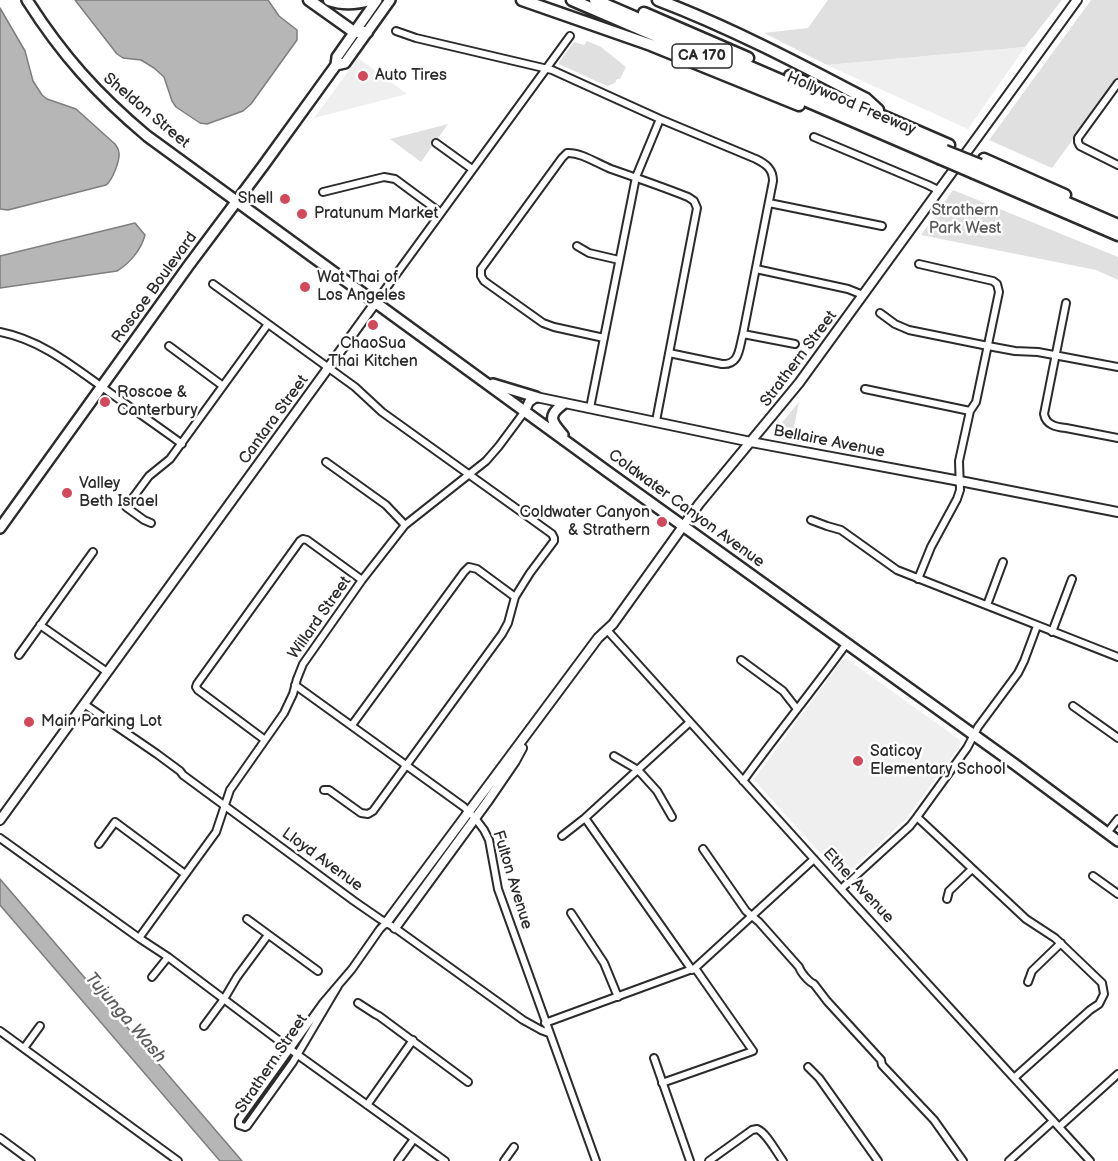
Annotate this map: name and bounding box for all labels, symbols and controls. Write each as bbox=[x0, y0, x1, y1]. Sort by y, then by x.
road number: CA 170 bbox=[672, 44, 732, 68]
place label: Auto Tires bbox=[375, 66, 447, 86]
street label: Hollywood Freeway bbox=[784, 68, 918, 140]
street label: Sheldon Street bbox=[99, 69, 193, 153]
marker: Auto Tires bbox=[356, 69, 370, 83]
place label: Shell bbox=[238, 189, 273, 209]
marker: Shell bbox=[278, 192, 292, 206]
park label: Strathern Park West bbox=[929, 201, 1001, 239]
place label: Pratunum Market bbox=[314, 204, 438, 224]
marker: Pratunum Market bbox=[295, 207, 309, 221]
street label: Roscoe Boulevard bbox=[108, 229, 202, 347]
place label: Wat Thai of Los Angeles bbox=[317, 268, 405, 306]
marker: Wat Thai of Los Angeles bbox=[298, 280, 312, 294]
street label: Strathern Street bbox=[757, 307, 841, 411]
marker: ChaoSua Thai Kitchen bbox=[366, 318, 380, 332]
place label: ChaoSua Thai Kitchen bbox=[328, 334, 418, 372]
street label: Cantara Street bbox=[235, 372, 313, 468]
place label: Roscoe & Canterbury bbox=[117, 383, 198, 421]
marker: Roscoe & Canterbury bbox=[98, 395, 112, 409]
street label: Bellaire Avenue bbox=[772, 422, 886, 462]
street label: Coldwater Canyon Avenue bbox=[604, 446, 768, 572]
place label: Valley Beth Israel bbox=[79, 474, 158, 512]
marker: Valley Beth Israel bbox=[60, 486, 74, 500]
place label: Coldwater Canyon & Strathern bbox=[519, 503, 650, 541]
marker: Coldwater Canyon & Strathern bbox=[655, 515, 669, 529]
street label: Willard Street bbox=[284, 573, 356, 663]
place label: Main Parking Lot bbox=[41, 712, 162, 732]
marker: Main Parking Lot bbox=[22, 715, 36, 729]
place label: Saticoy Elementary School bbox=[870, 742, 1006, 780]
marker: Saticoy Elementary School bbox=[851, 754, 865, 768]
street label: Lloyd Avenue bbox=[278, 824, 366, 896]
street label: Fulton Avenue bbox=[488, 828, 536, 932]
street label: Ethel Avenue bbox=[818, 845, 898, 927]
water label: Tujunga Wash bbox=[80, 968, 170, 1068]
street label: Strathern Street bbox=[232, 1011, 312, 1117]

